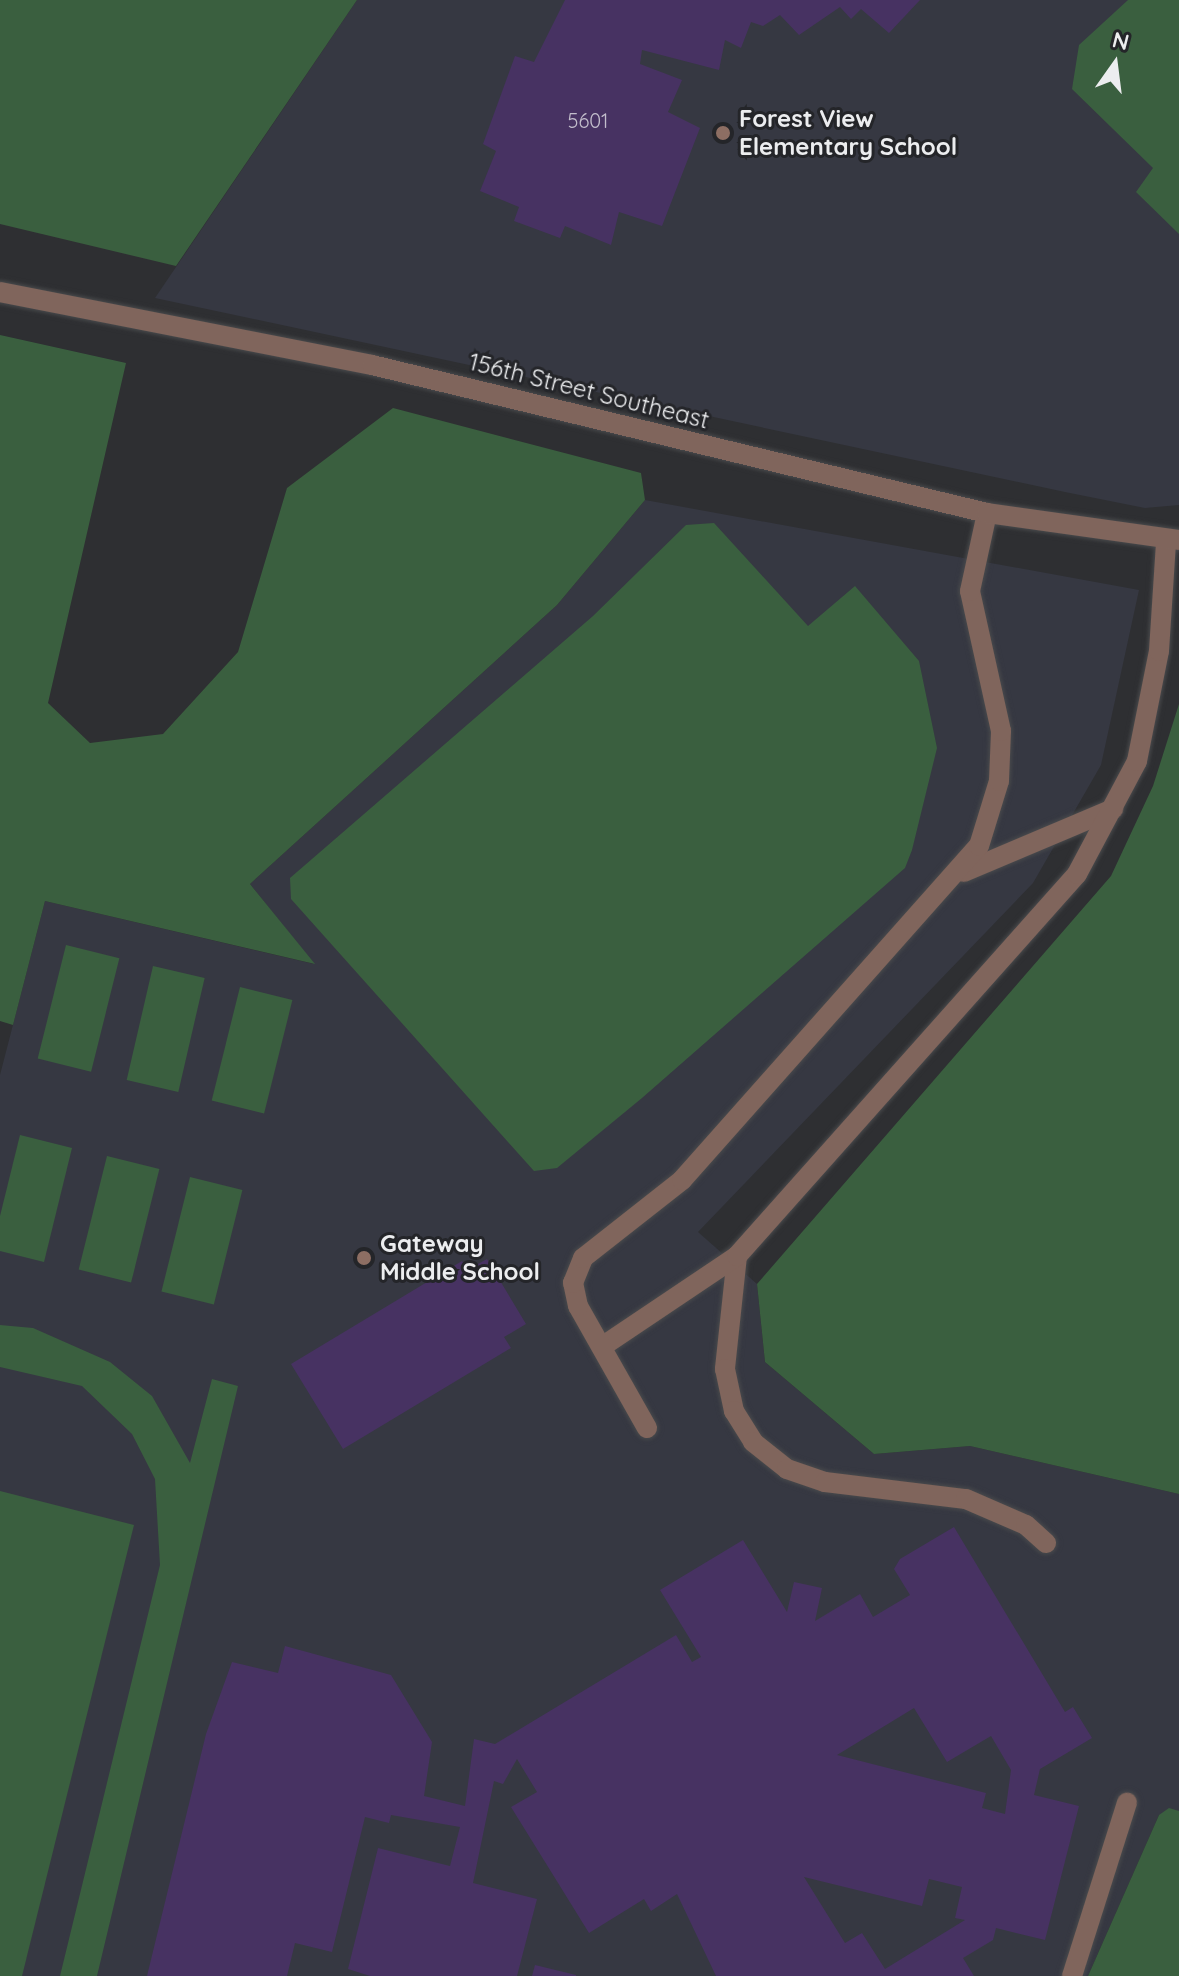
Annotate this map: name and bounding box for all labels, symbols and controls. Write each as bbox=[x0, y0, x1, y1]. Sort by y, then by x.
north arrow bbox=[1075, 24, 1155, 104]
text: N bbox=[1110, 25, 1132, 56]
place label: Forest View Elementary School bbox=[739, 105, 957, 161]
house number: 5601 bbox=[568, 108, 608, 132]
marker: Forest View Elementary School bbox=[714, 124, 732, 142]
street label: 156th Street Southeast bbox=[466, 347, 712, 435]
place label: Gateway Middle School bbox=[380, 1230, 540, 1286]
marker: Gateway Middle School bbox=[355, 1249, 373, 1267]

